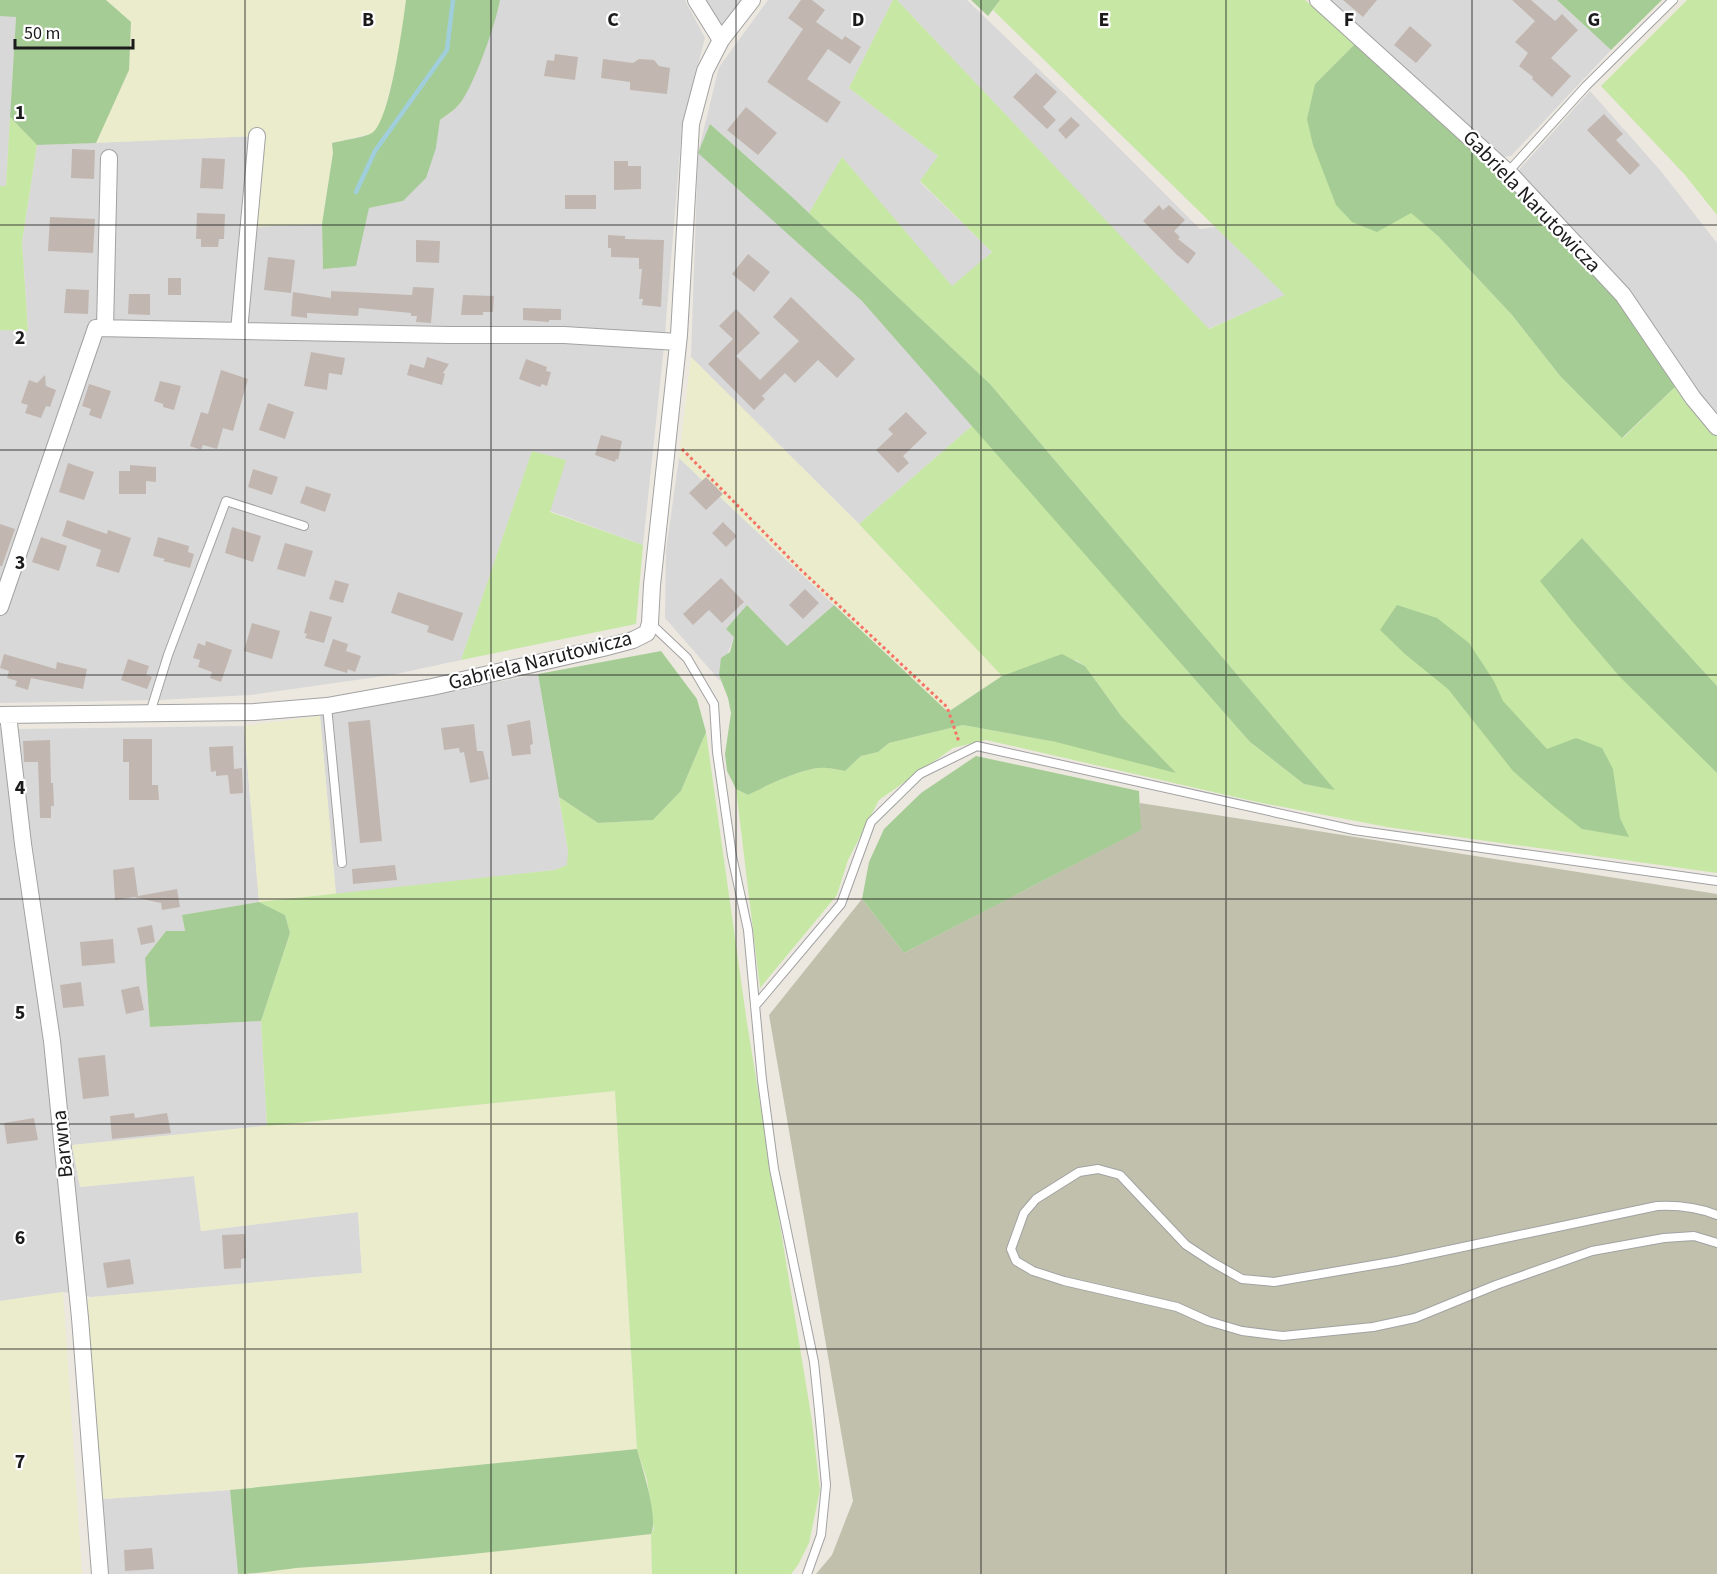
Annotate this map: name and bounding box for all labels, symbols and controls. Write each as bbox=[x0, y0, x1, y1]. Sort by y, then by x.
text: B bbox=[362, 6, 374, 34]
text: C bbox=[607, 6, 619, 34]
text: D bbox=[852, 6, 864, 34]
text: E bbox=[1099, 6, 1109, 34]
text: F bbox=[1344, 6, 1354, 34]
text: G bbox=[1588, 6, 1600, 34]
scale bar bbox=[15, 12, 134, 50]
text: 50 m bbox=[24, 21, 60, 46]
text: 1 bbox=[15, 99, 25, 127]
street label: Gabriela Narutowicza bbox=[1456, 123, 1608, 279]
text: 2 bbox=[15, 324, 25, 352]
text: 3 bbox=[15, 549, 25, 577]
street label: Gabriela Narutowicza bbox=[445, 623, 635, 697]
text: 4 bbox=[15, 774, 26, 802]
text: 5 bbox=[15, 999, 25, 1027]
street label: Barwna bbox=[44, 1109, 80, 1179]
text: 6 bbox=[15, 1224, 25, 1252]
text: 7 bbox=[15, 1448, 25, 1476]

